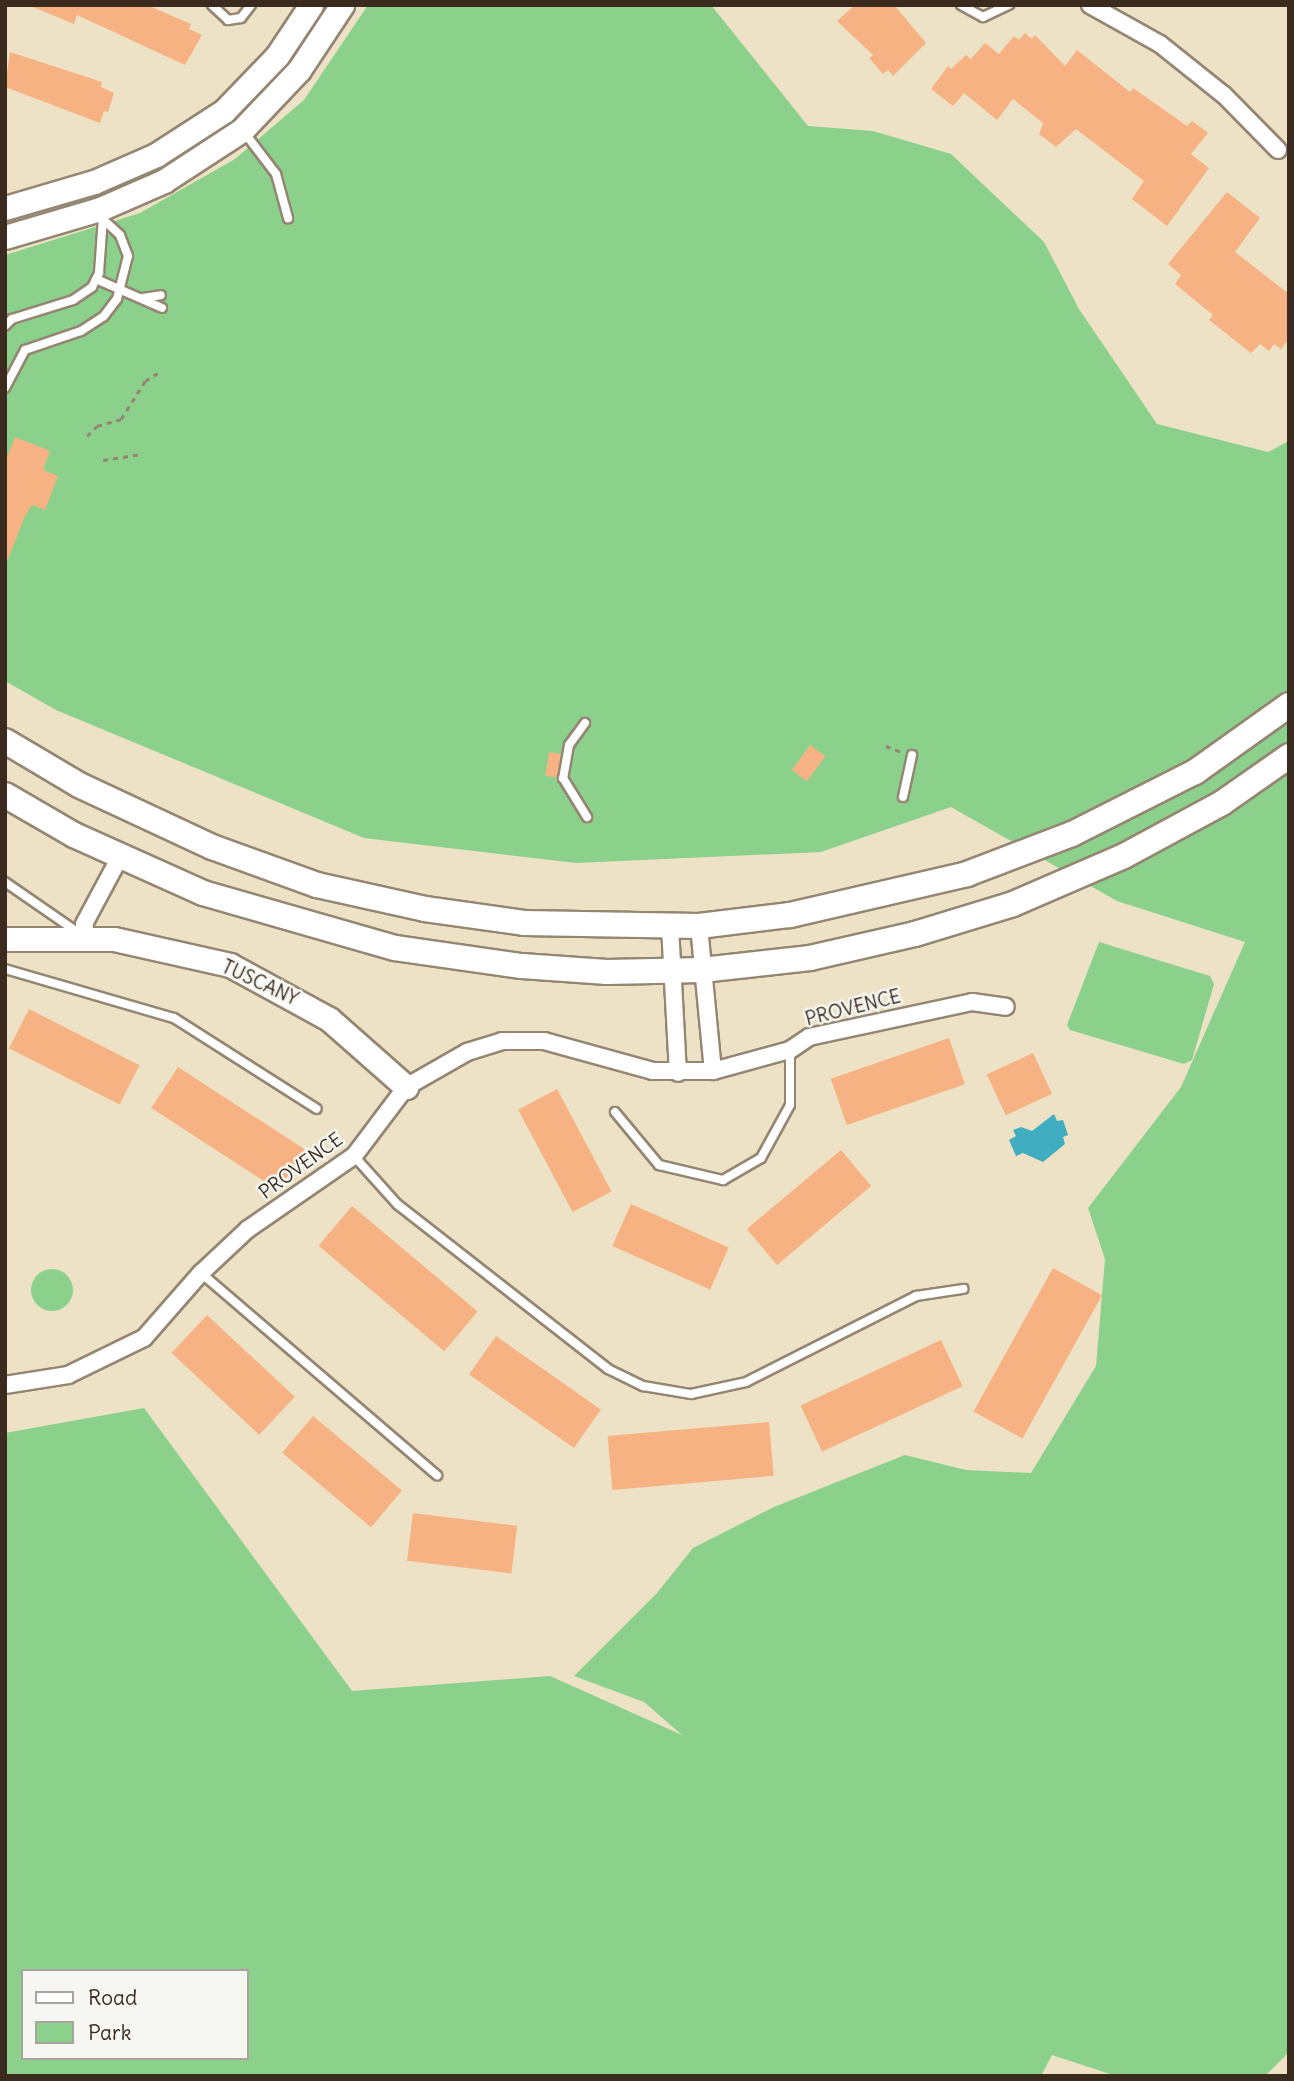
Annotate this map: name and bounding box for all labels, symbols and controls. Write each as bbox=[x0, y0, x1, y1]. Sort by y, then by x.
street label: TUSCANY bbox=[218, 955, 302, 1011]
street label: PROVENCE bbox=[803, 985, 903, 1031]
street label: PROVENCE bbox=[255, 1128, 347, 1204]
legend bbox=[21, 1969, 248, 2060]
text: Road bbox=[88, 1984, 137, 2011]
text: Park bbox=[88, 2019, 131, 2046]

